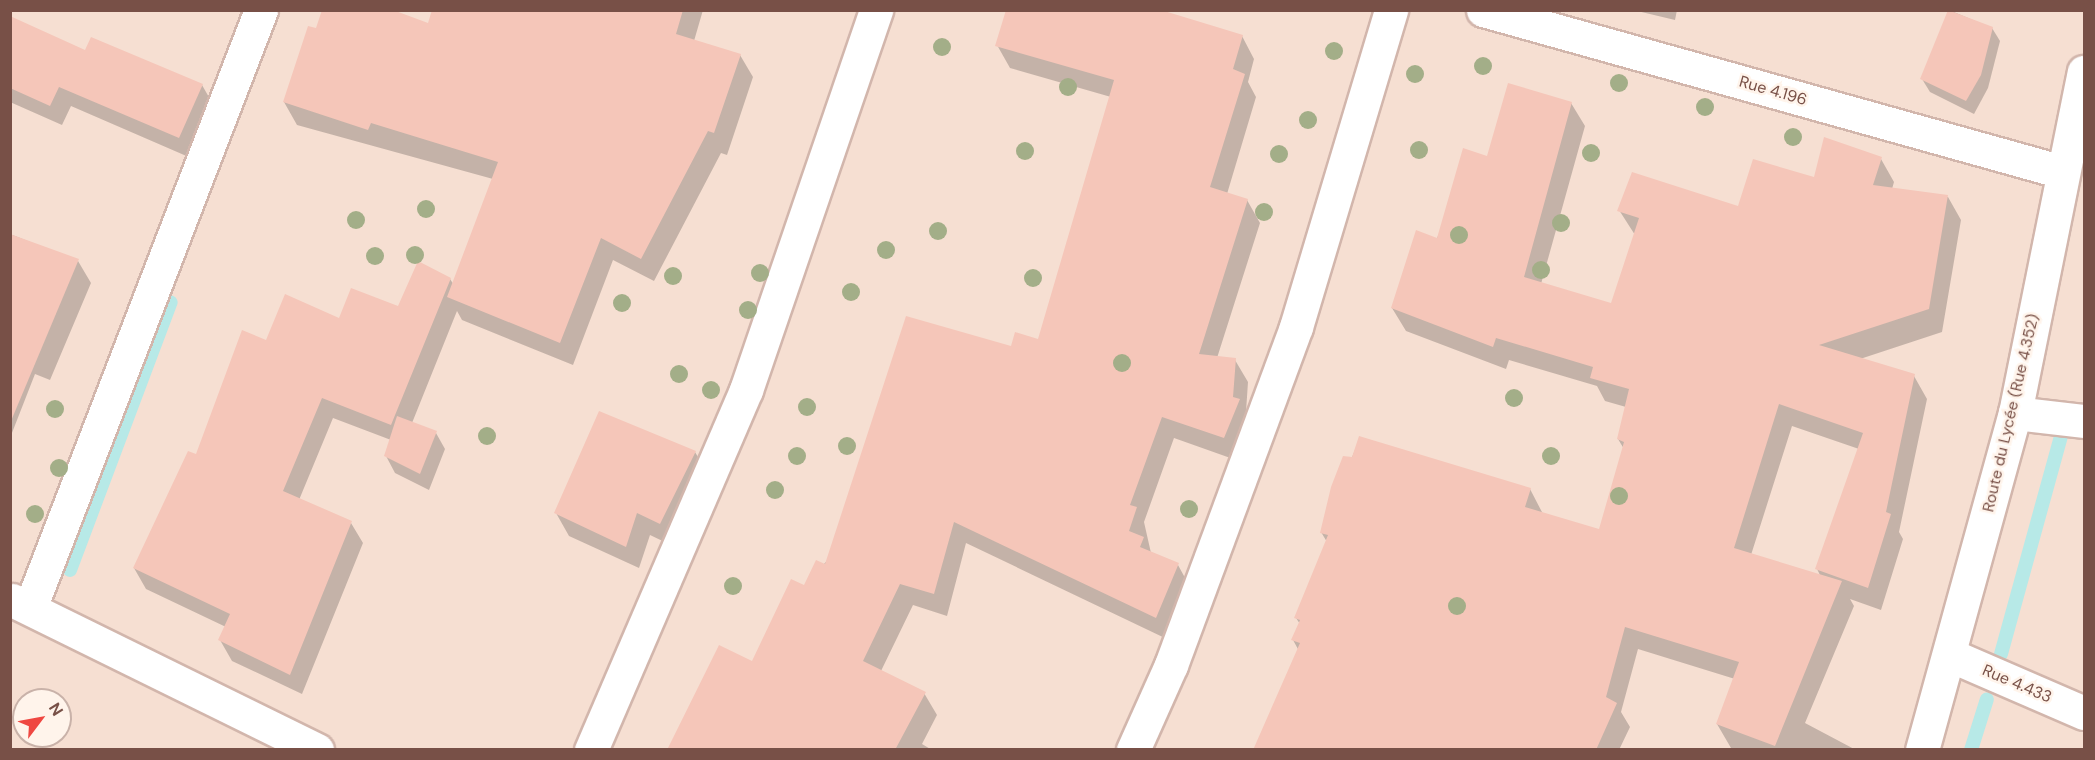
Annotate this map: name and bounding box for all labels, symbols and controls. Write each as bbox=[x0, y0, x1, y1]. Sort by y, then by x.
street label: Rue 4.196 bbox=[1737, 72, 1809, 110]
street label: Route du Lycée (Rue 4.352) bbox=[1979, 312, 2043, 514]
street label: Rue 4.433 bbox=[1979, 661, 2055, 707]
north arrow bbox=[12, 688, 72, 748]
text: N bbox=[44, 699, 68, 720]

